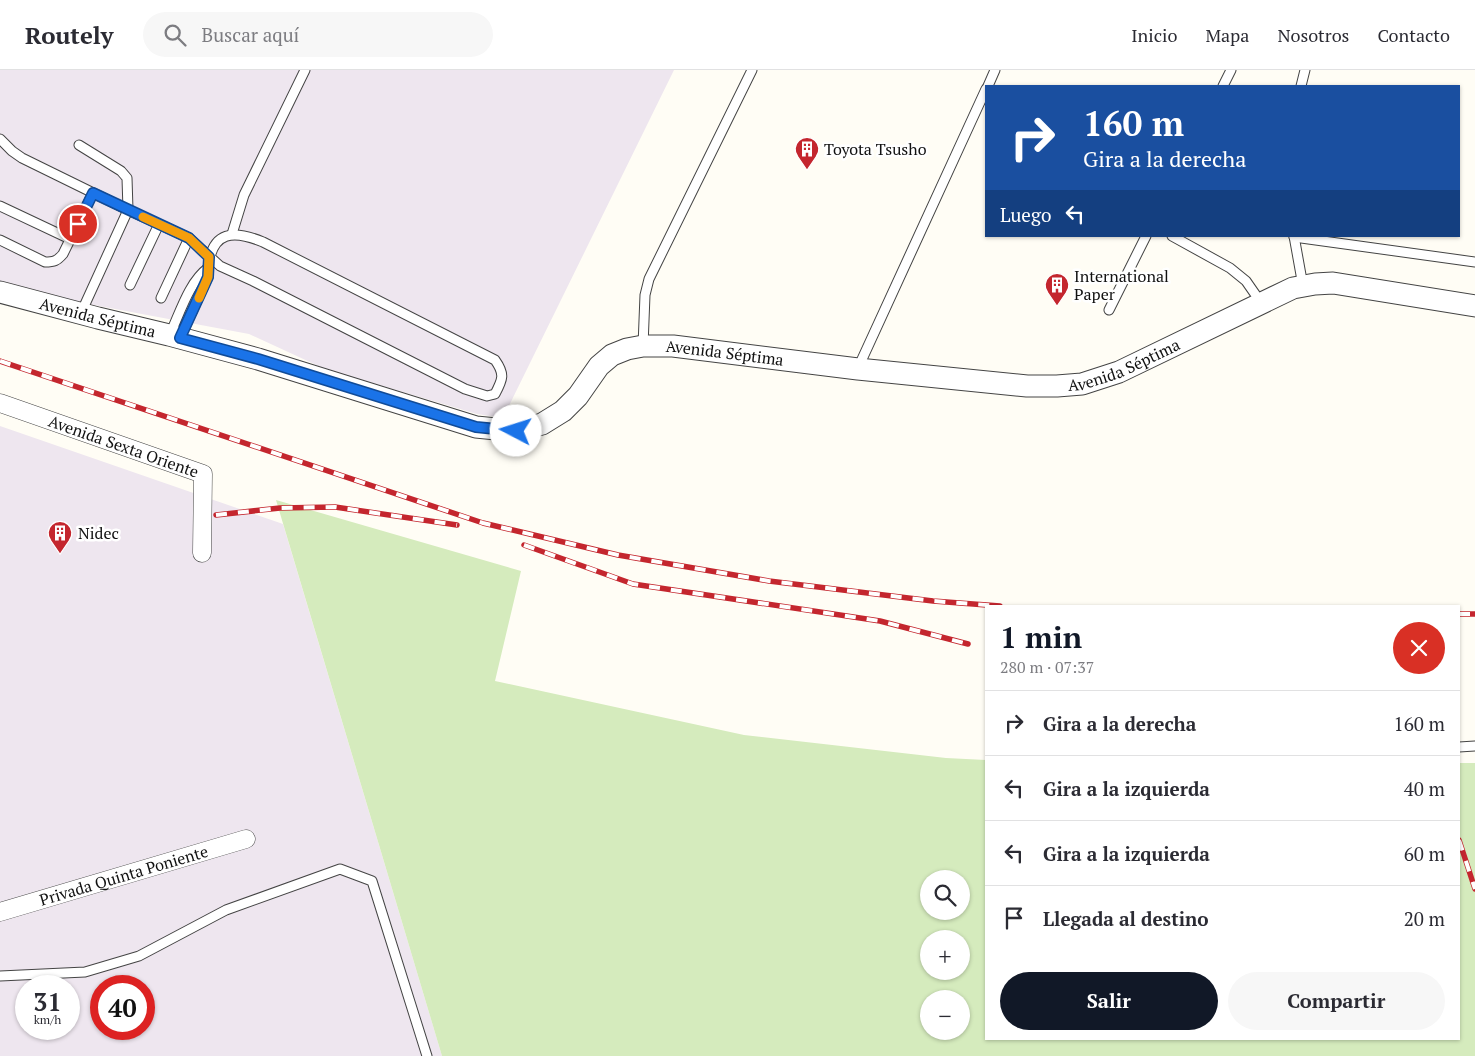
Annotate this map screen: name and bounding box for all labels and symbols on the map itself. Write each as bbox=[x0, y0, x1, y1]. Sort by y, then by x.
building icon: Toyota Tsusho bbox=[794, 136, 820, 170]
place label: Toyota Tsusho bbox=[824, 138, 927, 160]
pin bbox=[57, 203, 99, 245]
place label: International Paper bbox=[1074, 265, 1169, 305]
building icon: International Paper bbox=[1044, 272, 1070, 306]
street label: Avenida Séptima bbox=[37, 292, 158, 342]
street label: Avenida Séptima bbox=[1067, 333, 1183, 396]
street label: Avenida Séptima bbox=[665, 335, 785, 371]
position arrow bbox=[489, 404, 541, 456]
street label: Avenida Sexta Oriente bbox=[46, 410, 202, 483]
building icon: Nidec bbox=[47, 520, 73, 554]
place label: Nidec bbox=[78, 522, 119, 544]
street label: Privada Quinta Poniente bbox=[37, 840, 211, 911]
speed limit sign: 40 bbox=[90, 975, 155, 1040]

